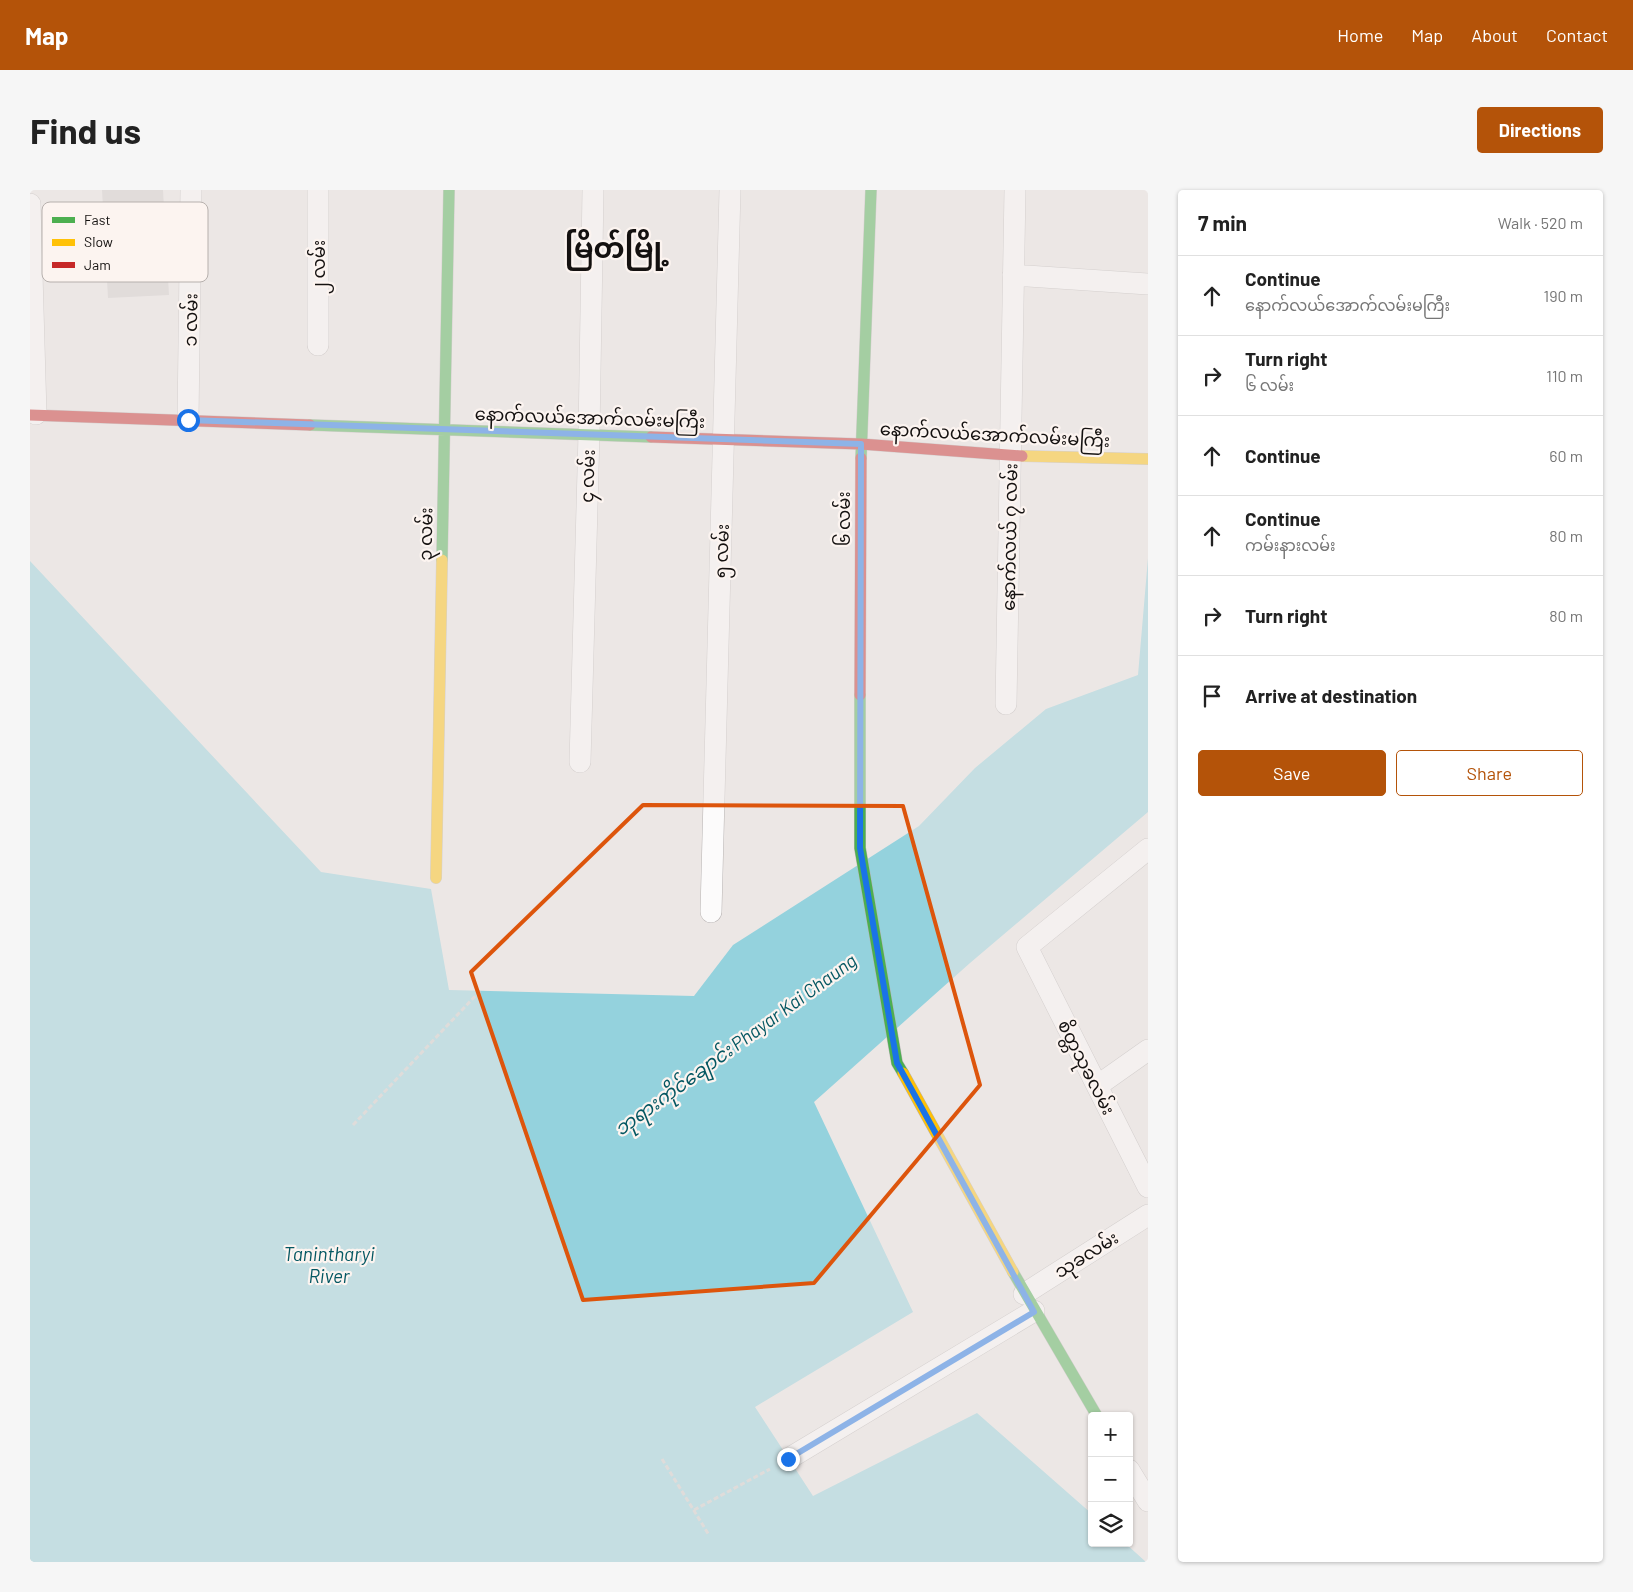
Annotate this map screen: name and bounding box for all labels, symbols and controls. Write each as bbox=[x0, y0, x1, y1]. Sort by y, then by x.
text: Map bbox=[25, 21, 68, 50]
text: Home bbox=[1337, 24, 1383, 46]
text: Map bbox=[1411, 24, 1443, 46]
text: About bbox=[1471, 24, 1518, 46]
text: Contact bbox=[1546, 24, 1608, 46]
button: Directions bbox=[1477, 107, 1603, 153]
text: Find us bbox=[30, 109, 141, 151]
legend bbox=[42, 202, 208, 282]
text: 7 min bbox=[1198, 210, 1247, 235]
text: Fast bbox=[84, 211, 110, 228]
text: Walk · 520 m bbox=[1498, 213, 1583, 232]
district label: မြိတ်မြို့ bbox=[565, 229, 669, 271]
text: Slow bbox=[84, 233, 113, 250]
street label: ၂ လမ်း bbox=[306, 240, 334, 294]
text: Jam bbox=[84, 256, 111, 273]
text: Continue bbox=[1245, 267, 1321, 290]
icon: ahead bbox=[1198, 282, 1226, 310]
text: 190 m bbox=[1544, 286, 1583, 305]
street label: ၁ လမ်း bbox=[178, 293, 201, 347]
text: နောက်လယ်အောက်လမ်းမကြီး bbox=[1245, 295, 1450, 314]
text: Turn right bbox=[1245, 347, 1327, 370]
icon: right bbox=[1198, 362, 1226, 390]
text: 110 m bbox=[1546, 366, 1583, 385]
text: ၆ လမ်း bbox=[1245, 375, 1294, 394]
street label: နောက်လယ်အောက်လမ်းမကြီး bbox=[474, 400, 706, 437]
route start bbox=[177, 409, 200, 432]
street label: နောက်လယ်အောက်လမ်းမကြီး bbox=[879, 415, 1111, 456]
icon: ahead bbox=[1198, 442, 1226, 470]
text: Continue bbox=[1245, 444, 1321, 467]
text: 60 m bbox=[1549, 446, 1583, 465]
street label: ၄ လမ်း bbox=[574, 449, 604, 503]
street label: နောက်လယ် ၇ လမ်း bbox=[996, 463, 1026, 611]
street label: ၆ လမ်း bbox=[831, 491, 854, 547]
street label: ၃ လမ်း bbox=[413, 507, 441, 561]
text: Continue bbox=[1245, 507, 1321, 530]
icon: ahead bbox=[1198, 522, 1226, 550]
street label: ၅ လမ်း bbox=[708, 523, 738, 579]
text: 80 m bbox=[1549, 526, 1583, 545]
text: ကမ်းနားလမ်း bbox=[1245, 535, 1336, 554]
icon: right bbox=[1198, 602, 1226, 630]
text: Turn right bbox=[1245, 604, 1327, 627]
text: 80 m bbox=[1549, 606, 1583, 625]
icon: arrive bbox=[1198, 682, 1226, 710]
text: Arrive at destination bbox=[1245, 684, 1417, 707]
button: Save bbox=[1198, 750, 1386, 796]
button: Share bbox=[1396, 750, 1583, 796]
water label: ဘုရားကိုင်ချောင်း Phayar Kai Chaung bbox=[609, 947, 864, 1144]
street label: စိတ္တသုခလမ်း bbox=[1049, 1015, 1122, 1120]
street label: သုခလမ်း bbox=[1049, 1225, 1125, 1286]
water label: Tanintharyi River bbox=[283, 1242, 375, 1287]
map controls bbox=[1088, 1412, 1133, 1547]
button: + bbox=[1088, 1412, 1133, 1457]
route end bbox=[777, 1448, 800, 1471]
button: − bbox=[1088, 1457, 1133, 1502]
button: layers bbox=[1088, 1502, 1133, 1547]

